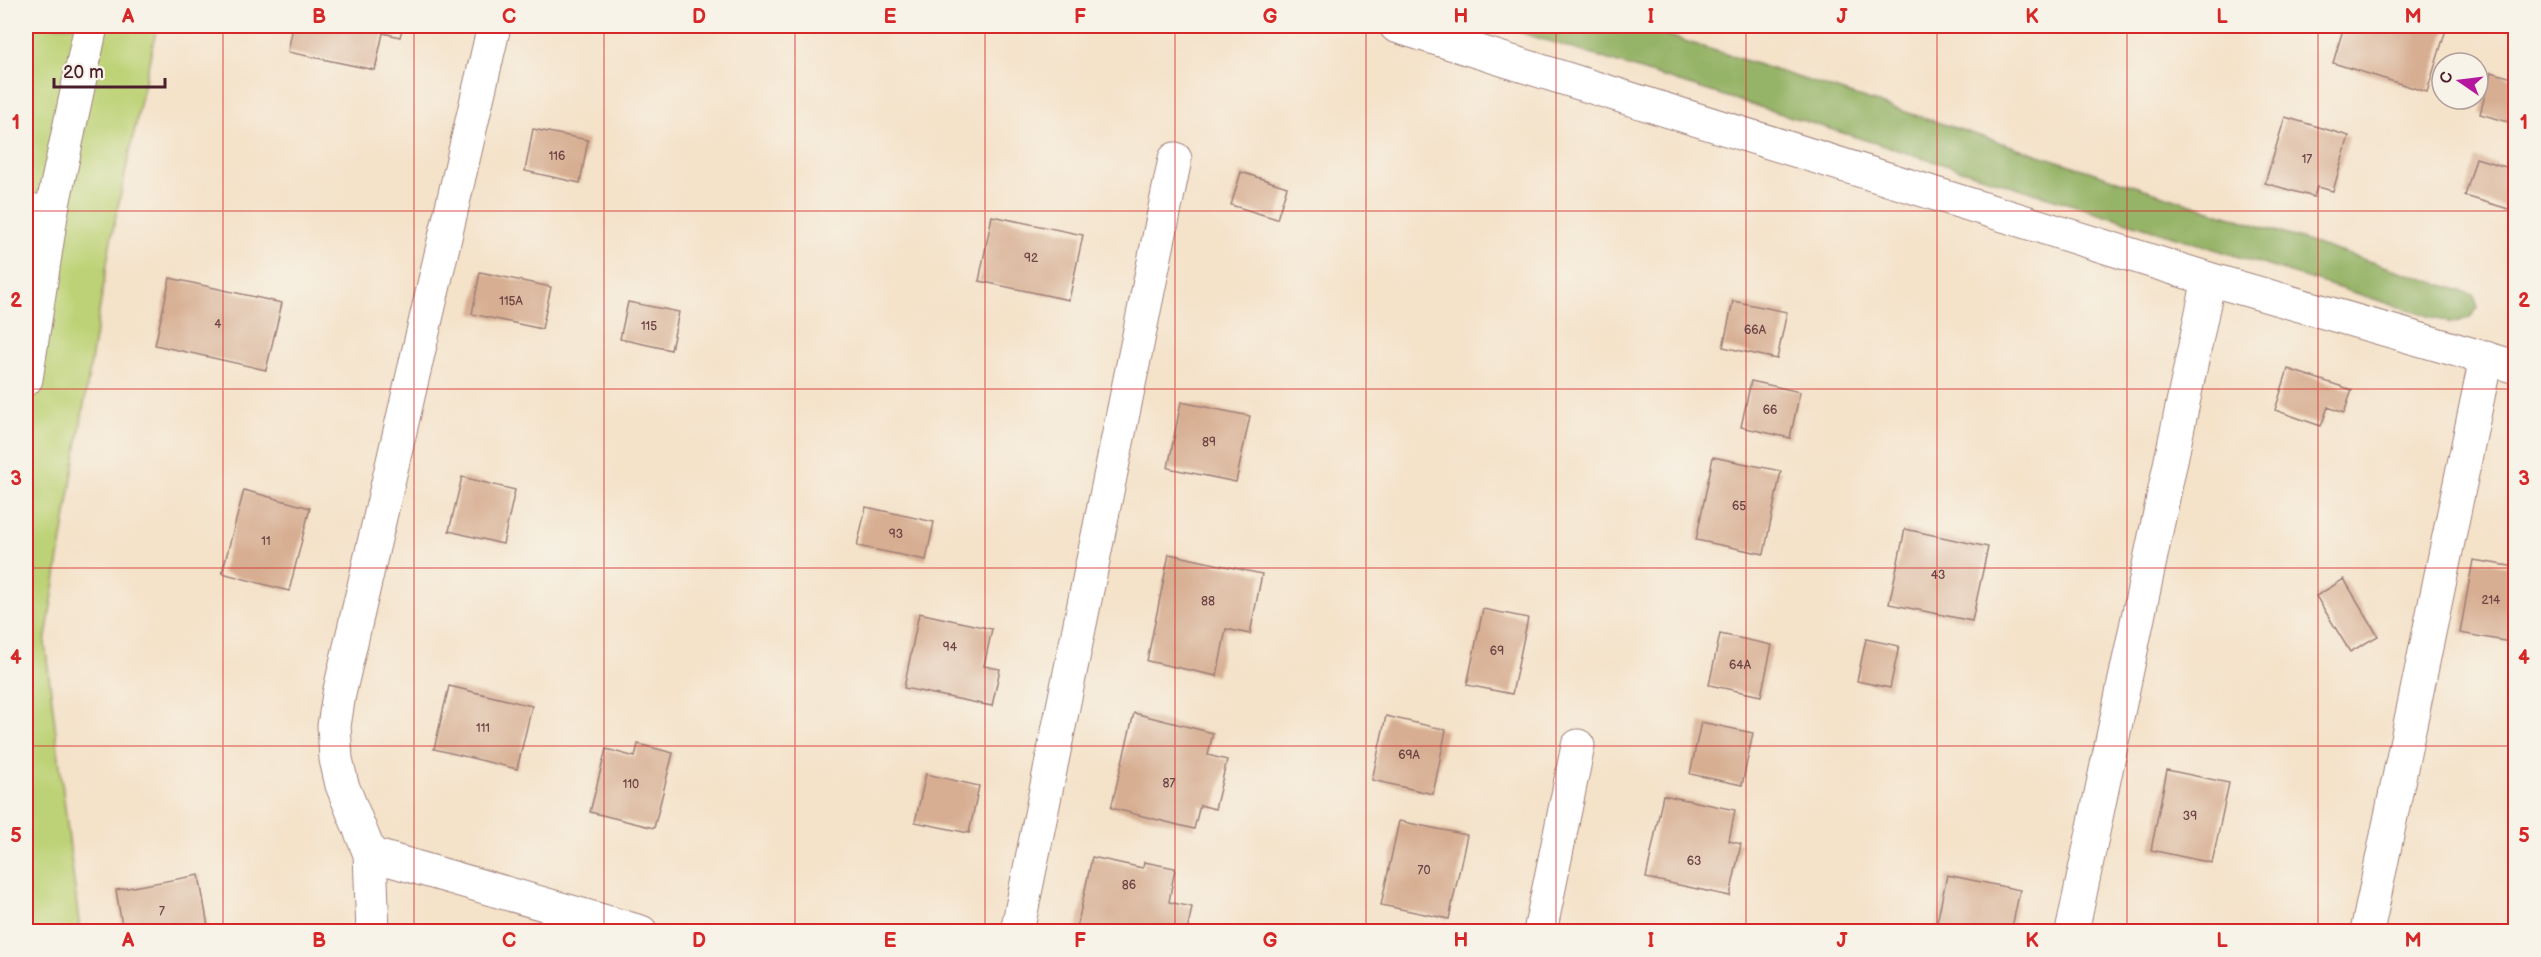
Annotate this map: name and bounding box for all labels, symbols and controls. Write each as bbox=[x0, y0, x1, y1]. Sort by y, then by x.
text: A bbox=[121, 5, 135, 29]
text: B bbox=[312, 5, 326, 29]
text: C bbox=[502, 5, 516, 29]
text: D bbox=[692, 5, 706, 29]
text: E bbox=[884, 5, 897, 29]
text: F bbox=[1074, 5, 1086, 29]
text: G bbox=[1263, 5, 1278, 29]
text: H bbox=[1454, 5, 1468, 29]
text: I bbox=[1648, 5, 1654, 29]
text: J bbox=[1837, 5, 1849, 29]
text: K bbox=[2025, 5, 2039, 29]
text: L bbox=[2216, 5, 2228, 29]
text: M bbox=[2404, 5, 2422, 29]
scale bar bbox=[54, 51, 165, 89]
north arrow bbox=[2430, 51, 2490, 111]
text: 20 m bbox=[63, 62, 104, 83]
text: С bbox=[2436, 70, 2457, 85]
text: 1 bbox=[12, 111, 20, 135]
text: 1 bbox=[2520, 111, 2528, 135]
house number: 116 bbox=[549, 149, 565, 164]
house number: 17 bbox=[2302, 152, 2312, 167]
house number: 92 bbox=[1024, 251, 1038, 266]
text: 2 bbox=[10, 289, 22, 313]
text: 2 bbox=[2518, 289, 2530, 313]
house number: 115А bbox=[499, 294, 523, 309]
house number: 4 bbox=[214, 317, 222, 332]
house number: 115 bbox=[641, 319, 657, 334]
house number: 66А bbox=[1744, 323, 1767, 338]
house number: 66 bbox=[1763, 403, 1777, 418]
house number: 89 bbox=[1202, 435, 1216, 450]
text: 3 bbox=[10, 467, 22, 491]
text: 3 bbox=[2518, 467, 2530, 491]
house number: 65 bbox=[1732, 499, 1746, 514]
house number: 93 bbox=[889, 527, 903, 542]
house number: 11 bbox=[261, 534, 271, 549]
house number: 43 bbox=[1931, 568, 1945, 583]
house number: 214 bbox=[2482, 593, 2501, 608]
house number: 88 bbox=[1201, 594, 1215, 609]
house number: 94 bbox=[943, 640, 958, 655]
house number: 69 bbox=[1490, 644, 1504, 659]
text: 4 bbox=[10, 646, 22, 670]
text: 4 bbox=[2518, 646, 2530, 670]
house number: 64А bbox=[1729, 658, 1752, 673]
house number: 111 bbox=[476, 721, 490, 736]
house number: 69А bbox=[1398, 748, 1420, 763]
house number: 87 bbox=[1163, 776, 1176, 791]
house number: 110 bbox=[623, 777, 639, 792]
house number: 39 bbox=[2183, 809, 2197, 824]
text: 5 bbox=[10, 824, 22, 848]
text: 5 bbox=[2518, 824, 2530, 848]
house number: 63 bbox=[1687, 854, 1701, 869]
house number: 70 bbox=[1418, 863, 1430, 878]
house number: 86 bbox=[1122, 878, 1136, 893]
house number: 7 bbox=[159, 904, 165, 919]
text: A bbox=[121, 929, 135, 953]
text: B bbox=[312, 929, 326, 953]
text: C bbox=[502, 929, 516, 953]
text: D bbox=[692, 929, 706, 953]
text: E bbox=[884, 929, 897, 953]
text: F bbox=[1074, 929, 1086, 953]
text: G bbox=[1263, 929, 1278, 953]
text: H bbox=[1454, 929, 1468, 953]
text: I bbox=[1648, 929, 1654, 953]
text: J bbox=[1837, 929, 1849, 953]
text: K bbox=[2025, 929, 2039, 953]
text: L bbox=[2216, 929, 2228, 953]
text: M bbox=[2404, 929, 2422, 953]

